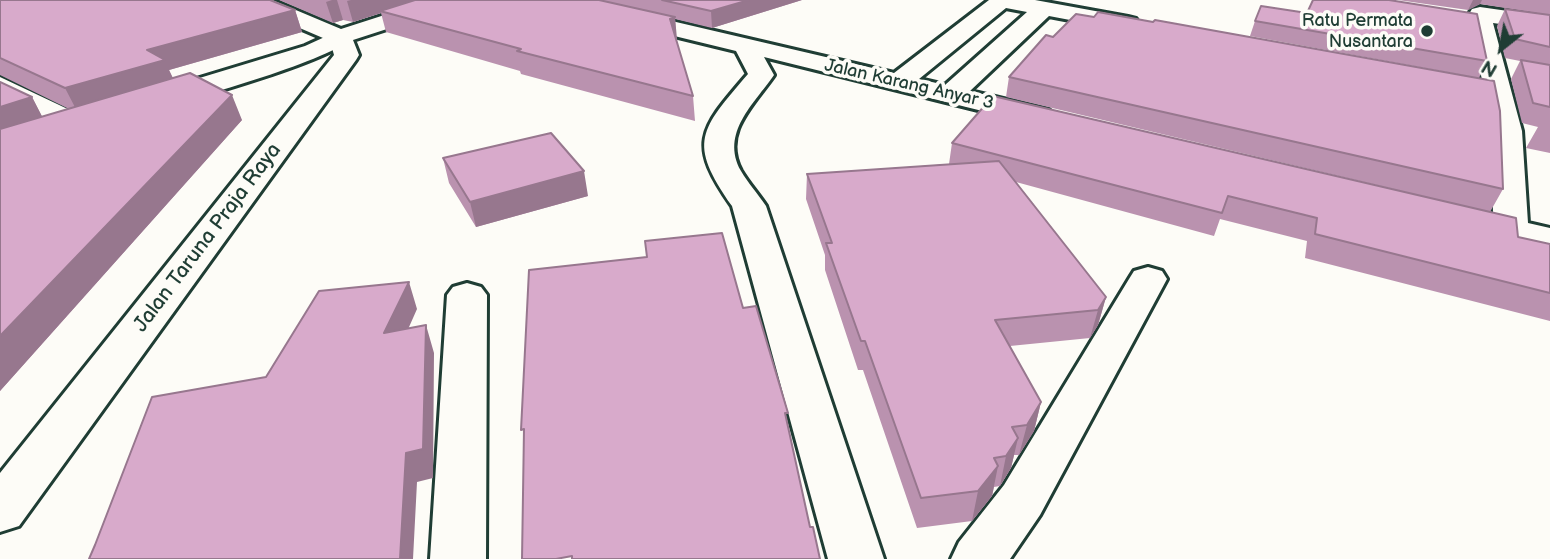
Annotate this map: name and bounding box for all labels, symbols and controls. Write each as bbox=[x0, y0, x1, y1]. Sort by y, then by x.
place label: Ratu Permata Nusantara bbox=[1302, 10, 1413, 52]
north arrow bbox=[1466, 14, 1536, 84]
marker: Ratu Permata Nusantara bbox=[1419, 23, 1435, 39]
text: N bbox=[1478, 54, 1502, 81]
street label: Jalan Karang Anyar 3 bbox=[822, 55, 996, 115]
street label: Jalan Taruna Praja Raya bbox=[129, 139, 287, 337]

